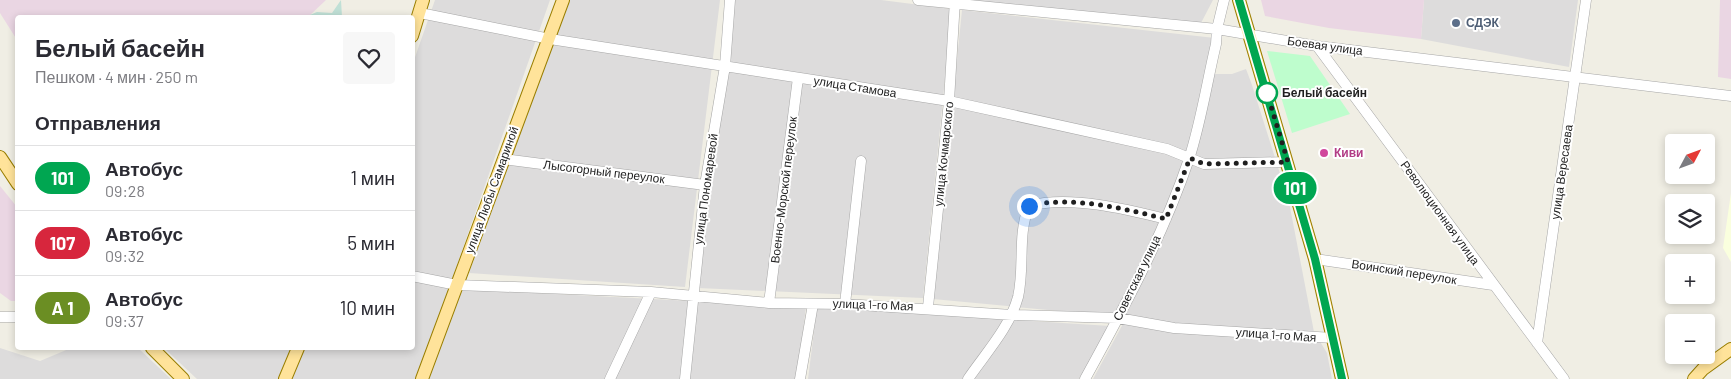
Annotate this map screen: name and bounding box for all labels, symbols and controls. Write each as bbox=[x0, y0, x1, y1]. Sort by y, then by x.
place label: СДЭК bbox=[1466, 15, 1500, 30]
marker: СДЭК bbox=[1450, 17, 1462, 29]
button: heart bbox=[343, 32, 395, 84]
text: Белый басейн bbox=[35, 33, 205, 62]
street label: Боевая улица bbox=[1286, 33, 1364, 58]
text: Пешком · 4 мин · 250 m bbox=[35, 67, 198, 86]
street label: улица Стамова bbox=[812, 73, 898, 101]
marker: Белый басейн bbox=[1256, 82, 1278, 104]
place label: Белый басейн bbox=[1282, 85, 1367, 99]
street label: улица Кочмарского bbox=[931, 100, 957, 207]
text: Отправления bbox=[35, 111, 161, 134]
street label: Военно-Морской переулок bbox=[767, 115, 800, 264]
street label: улица Вересаева bbox=[1547, 123, 1576, 220]
street label: улица Любы Самариной bbox=[462, 124, 521, 255]
street label: улица Пономаревой bbox=[690, 132, 721, 245]
north arrow bbox=[1665, 134, 1715, 184]
map controls bbox=[1665, 134, 1715, 364]
place label: Киви bbox=[1334, 145, 1363, 159]
marker: Киви bbox=[1318, 147, 1330, 159]
text: Автобус bbox=[105, 157, 183, 180]
street label: Лысогорный переулок bbox=[542, 157, 666, 186]
street label: Революционная улица bbox=[1398, 158, 1483, 268]
text: 1 мин bbox=[350, 166, 395, 189]
text: 101 bbox=[51, 167, 74, 189]
line badge: 101 bbox=[1266, 172, 1324, 204]
text: 101 bbox=[1284, 177, 1306, 199]
text: 09:28 bbox=[105, 181, 145, 200]
your location bbox=[1017, 194, 1042, 219]
button: layers bbox=[1665, 194, 1715, 244]
text: Автобус bbox=[105, 222, 183, 245]
text: 5 мин bbox=[347, 231, 395, 254]
text: 107 bbox=[50, 232, 75, 254]
street label: Советская улица bbox=[1109, 232, 1164, 323]
text: 09:32 bbox=[105, 246, 145, 265]
button: + bbox=[1665, 254, 1715, 304]
street label: Воинский переулок bbox=[1350, 256, 1458, 287]
text: Автобус bbox=[105, 287, 183, 310]
text: 10 мин bbox=[340, 296, 395, 319]
street label: улица 1-го Мая bbox=[832, 296, 914, 313]
text: A 1 bbox=[51, 297, 74, 319]
text: 09:37 bbox=[105, 311, 144, 330]
button: − bbox=[1665, 314, 1715, 364]
street label: улица 1-го Мая bbox=[1235, 324, 1317, 345]

